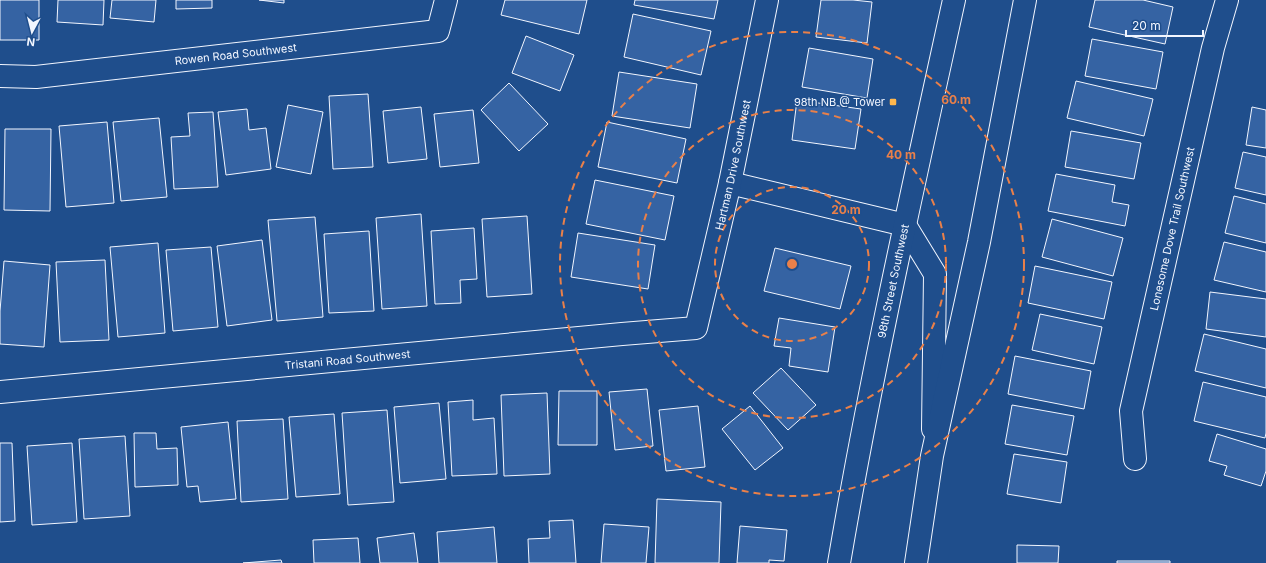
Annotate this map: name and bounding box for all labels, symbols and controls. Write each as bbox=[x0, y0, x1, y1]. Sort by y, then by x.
north arrow bbox=[12, 12, 52, 52]
scale bar bbox=[1126, 12, 1203, 38]
text: 20 m bbox=[1132, 18, 1161, 33]
text: N bbox=[26, 34, 36, 49]
street label: Rowen Road Southwest bbox=[174, 40, 298, 68]
text: 60 m bbox=[941, 92, 971, 107]
place label: 98th NB @ Tower bbox=[794, 95, 885, 109]
marker: 98th NB @ Tower bbox=[888, 97, 898, 107]
street label: Hartman Drive Southwest bbox=[712, 98, 754, 232]
street label: Lonesome Dove Trail Southwest bbox=[1147, 145, 1198, 312]
text: 40 m bbox=[886, 147, 916, 162]
text: 20 m bbox=[831, 202, 861, 217]
street label: 98th Street Southwest bbox=[874, 223, 912, 339]
centre of rings bbox=[785, 257, 799, 271]
street label: Tristani Road Southwest bbox=[284, 347, 411, 372]

